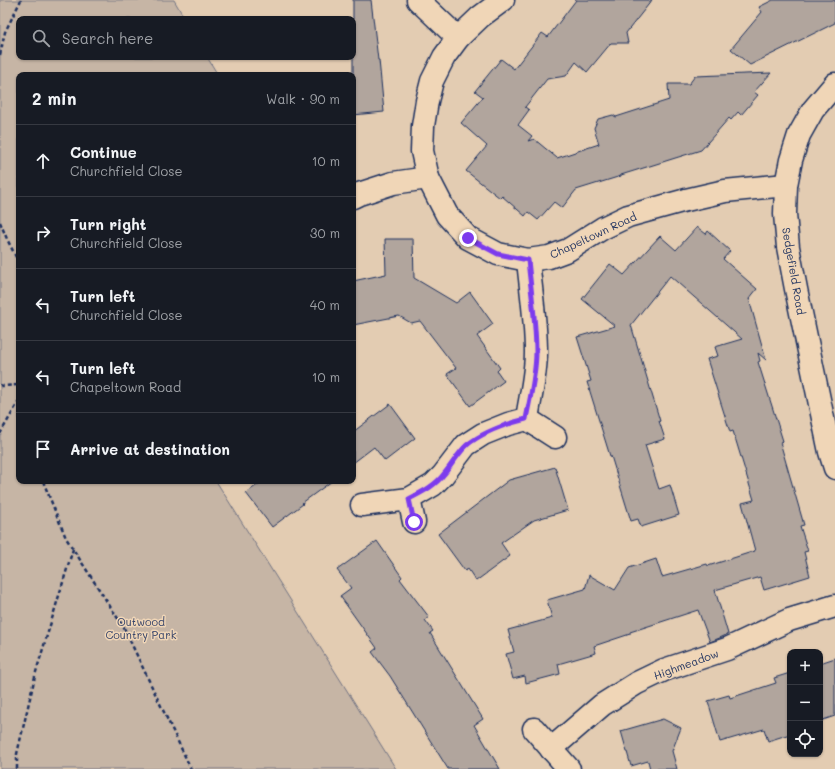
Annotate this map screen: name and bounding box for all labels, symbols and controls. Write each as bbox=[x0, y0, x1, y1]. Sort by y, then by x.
search box bbox=[16, 16, 356, 60]
icon: search bbox=[30, 27, 52, 49]
text: Search here bbox=[62, 28, 153, 48]
text: 2 min bbox=[32, 87, 77, 109]
text: Walk · 90 m bbox=[266, 90, 340, 107]
text: Continue bbox=[70, 142, 137, 162]
icon: ahead bbox=[32, 150, 54, 172]
text: 10 m bbox=[312, 152, 340, 169]
text: Churchfield Close bbox=[70, 162, 183, 179]
street label: Chapeltown Road bbox=[547, 208, 639, 262]
text: Turn right bbox=[70, 214, 147, 234]
icon: right bbox=[32, 222, 54, 244]
text: 30 m bbox=[310, 224, 340, 241]
street label: Sedgefield Road bbox=[779, 226, 809, 316]
route end bbox=[459, 229, 477, 247]
text: Churchfield Close bbox=[70, 234, 183, 251]
text: Turn left bbox=[70, 286, 135, 306]
icon: left bbox=[32, 294, 54, 316]
text: 40 m bbox=[310, 296, 340, 313]
text: Churchfield Close bbox=[70, 306, 183, 323]
text: Turn left bbox=[70, 358, 135, 378]
icon: left bbox=[32, 366, 54, 388]
text: 10 m bbox=[312, 368, 340, 385]
text: Chapeltown Road bbox=[70, 378, 181, 395]
icon: arrive bbox=[32, 438, 54, 460]
text: Arrive at destination bbox=[70, 439, 230, 459]
route start bbox=[405, 513, 423, 531]
park label: Outwood Country Park bbox=[105, 614, 177, 642]
street label: Highmeadow bbox=[651, 645, 721, 683]
map controls bbox=[787, 649, 823, 757]
button: + bbox=[787, 649, 823, 685]
button: − bbox=[787, 685, 823, 721]
button: locate bbox=[787, 721, 823, 757]

